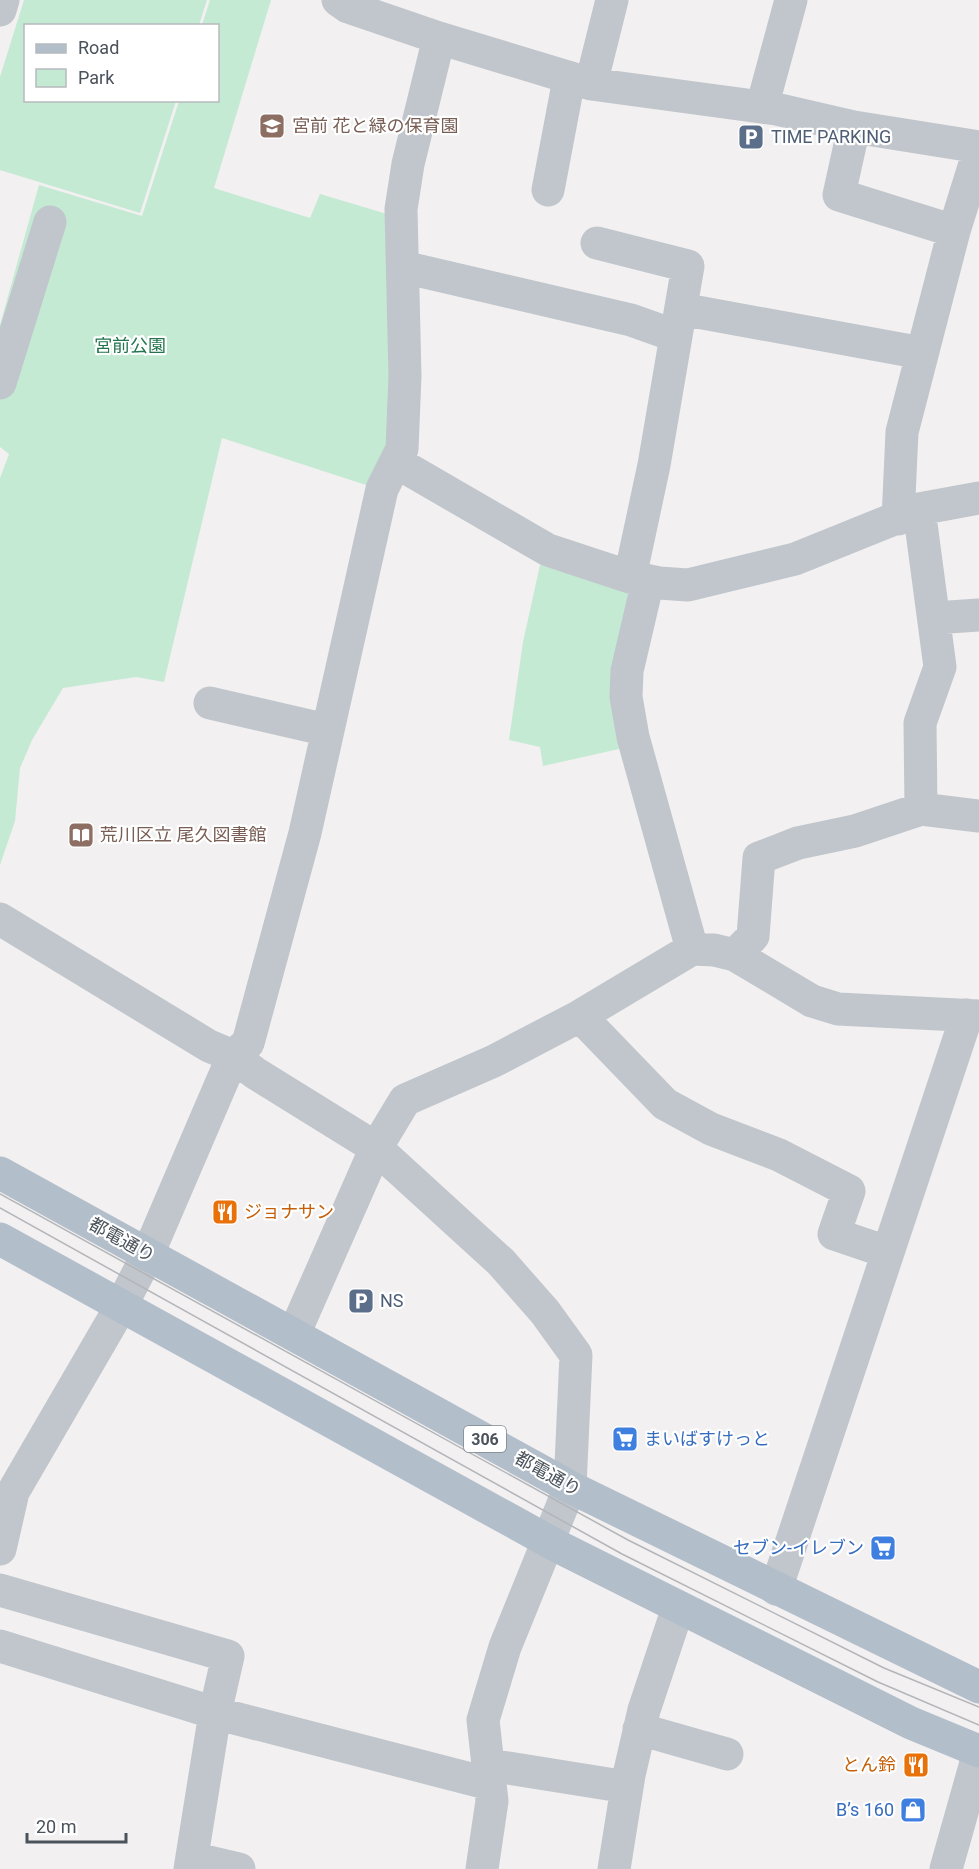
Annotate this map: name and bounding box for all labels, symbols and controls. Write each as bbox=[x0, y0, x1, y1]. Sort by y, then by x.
legend bbox=[24, 24, 219, 102]
text: Road bbox=[78, 37, 119, 58]
text: Park bbox=[78, 67, 115, 88]
school or university icon: 宮前 花と緑の保育園 bbox=[257, 111, 287, 141]
place label: 宮前 花と緑の保育園 bbox=[292, 115, 458, 136]
parking icon: TIME PARKING bbox=[736, 122, 766, 152]
place label: TIME PARKING bbox=[771, 126, 891, 147]
park label: 宮前公園 bbox=[94, 335, 166, 356]
library icon: 荒川区立 尾久図書館 bbox=[66, 820, 96, 850]
place label: 荒川区立 尾久図書館 bbox=[100, 824, 266, 845]
restaurant icon: ジョナサン bbox=[210, 1197, 240, 1227]
place label: ジョナサン bbox=[244, 1201, 334, 1222]
street label: 都電通り bbox=[86, 1213, 159, 1266]
parking icon: NS bbox=[346, 1286, 376, 1316]
place label: NS bbox=[380, 1290, 404, 1311]
supermarket icon: まいばすけっと bbox=[610, 1424, 640, 1454]
road number: 306 bbox=[464, 1426, 506, 1452]
place label: まいばすけっと bbox=[644, 1428, 770, 1449]
street label: 都電通り bbox=[512, 1447, 585, 1500]
supermarket icon: セブン-イレブン bbox=[868, 1533, 898, 1563]
place label: セブン-イレブン bbox=[733, 1537, 864, 1558]
restaurant icon: とん鈴 bbox=[901, 1750, 931, 1780]
place label: とん鈴 bbox=[842, 1754, 896, 1775]
shop icon: B’s 160 bbox=[898, 1795, 928, 1825]
place label: B’s 160 bbox=[836, 1799, 894, 1820]
scale bar bbox=[27, 1806, 126, 1844]
text: 20 m bbox=[36, 1816, 76, 1837]

